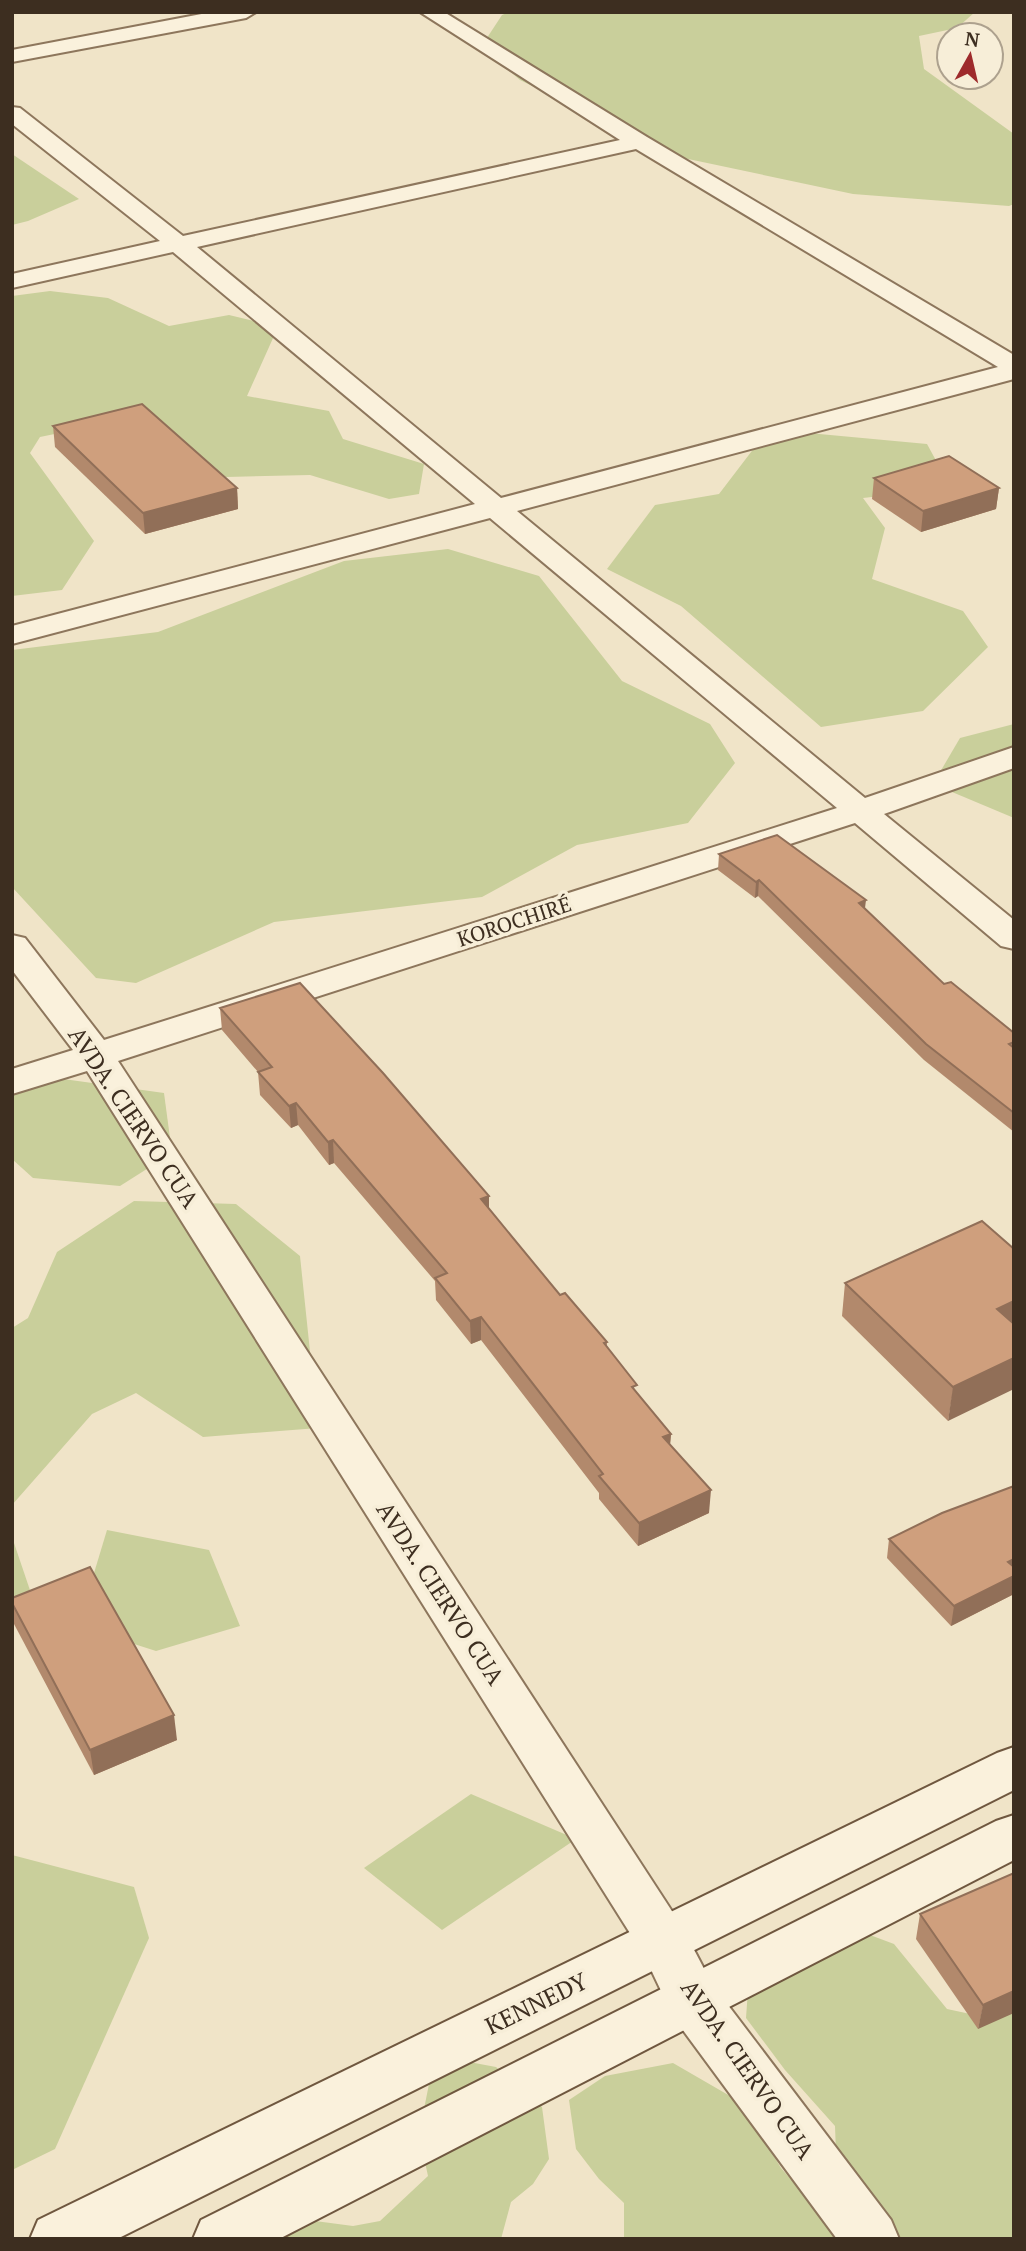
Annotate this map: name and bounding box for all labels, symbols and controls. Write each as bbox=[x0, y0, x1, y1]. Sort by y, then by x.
north arrow bbox=[935, 21, 1005, 91]
text: N bbox=[964, 25, 982, 52]
street label: KOROCHIRÉ bbox=[453, 889, 575, 953]
street label: AVDA. CIERVO CUA bbox=[61, 1020, 207, 1214]
street label: AVDA. CIERVO CUA bbox=[370, 1495, 513, 1691]
street label: KENNEDY bbox=[480, 1964, 593, 2042]
street label: AVDA. CIERVO CUA bbox=[674, 1973, 822, 2166]

